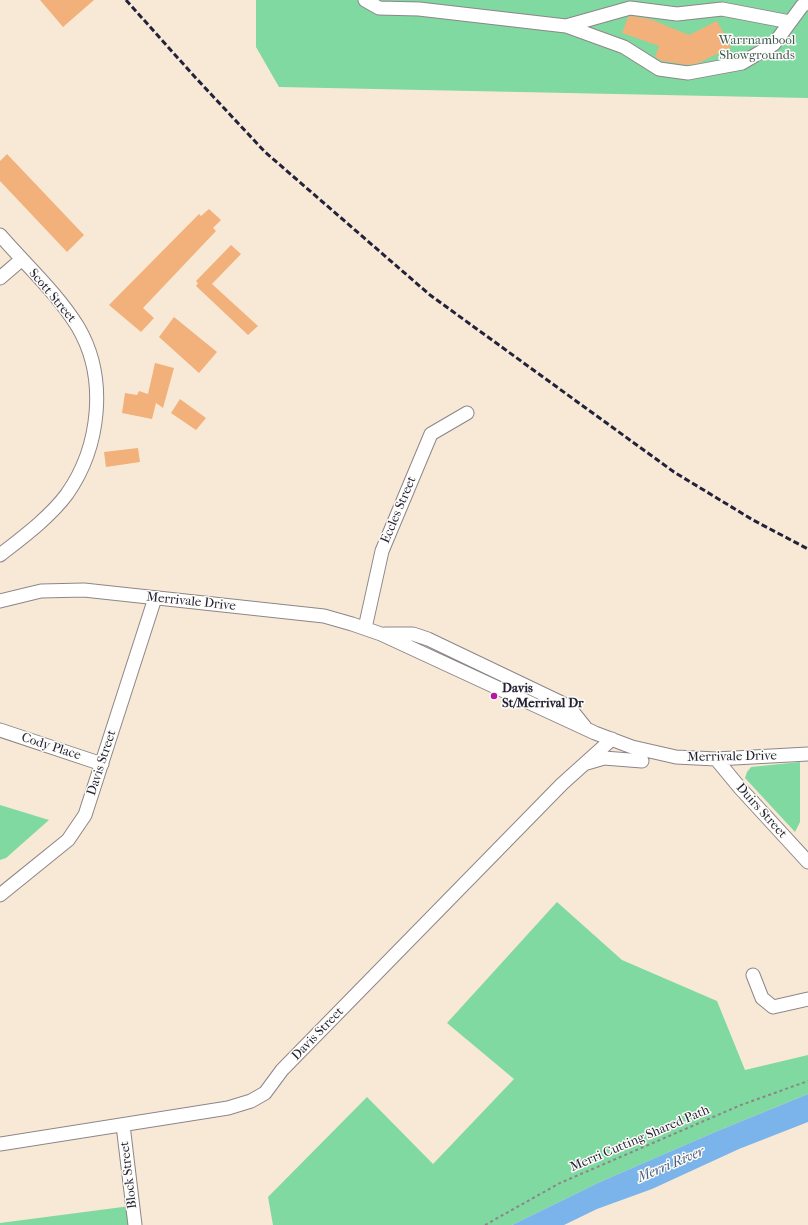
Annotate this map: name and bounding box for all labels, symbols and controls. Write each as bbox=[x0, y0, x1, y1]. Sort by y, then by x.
park label: Warrnambool Showgrounds bbox=[719, 33, 795, 64]
street label: Scott Street bbox=[25, 266, 79, 326]
street label: Eccles Street bbox=[378, 474, 420, 546]
street label: Merrivale Drive bbox=[146, 590, 236, 614]
place label: Davis St/Merrival Dr bbox=[502, 681, 584, 712]
marker: Davis St/Merrival Dr bbox=[489, 691, 499, 701]
street label: Davis Street bbox=[84, 728, 120, 798]
street label: Cody Place bbox=[19, 730, 83, 764]
street label: Merrivale Drive bbox=[687, 748, 777, 766]
street label: Duirs Street bbox=[732, 780, 790, 842]
street label: Davis Street bbox=[289, 1004, 347, 1064]
street label: Merri Cutting Shared Path bbox=[568, 1103, 712, 1175]
street label: Block Street bbox=[117, 1140, 141, 1210]
water label: Merri River bbox=[635, 1143, 707, 1187]

